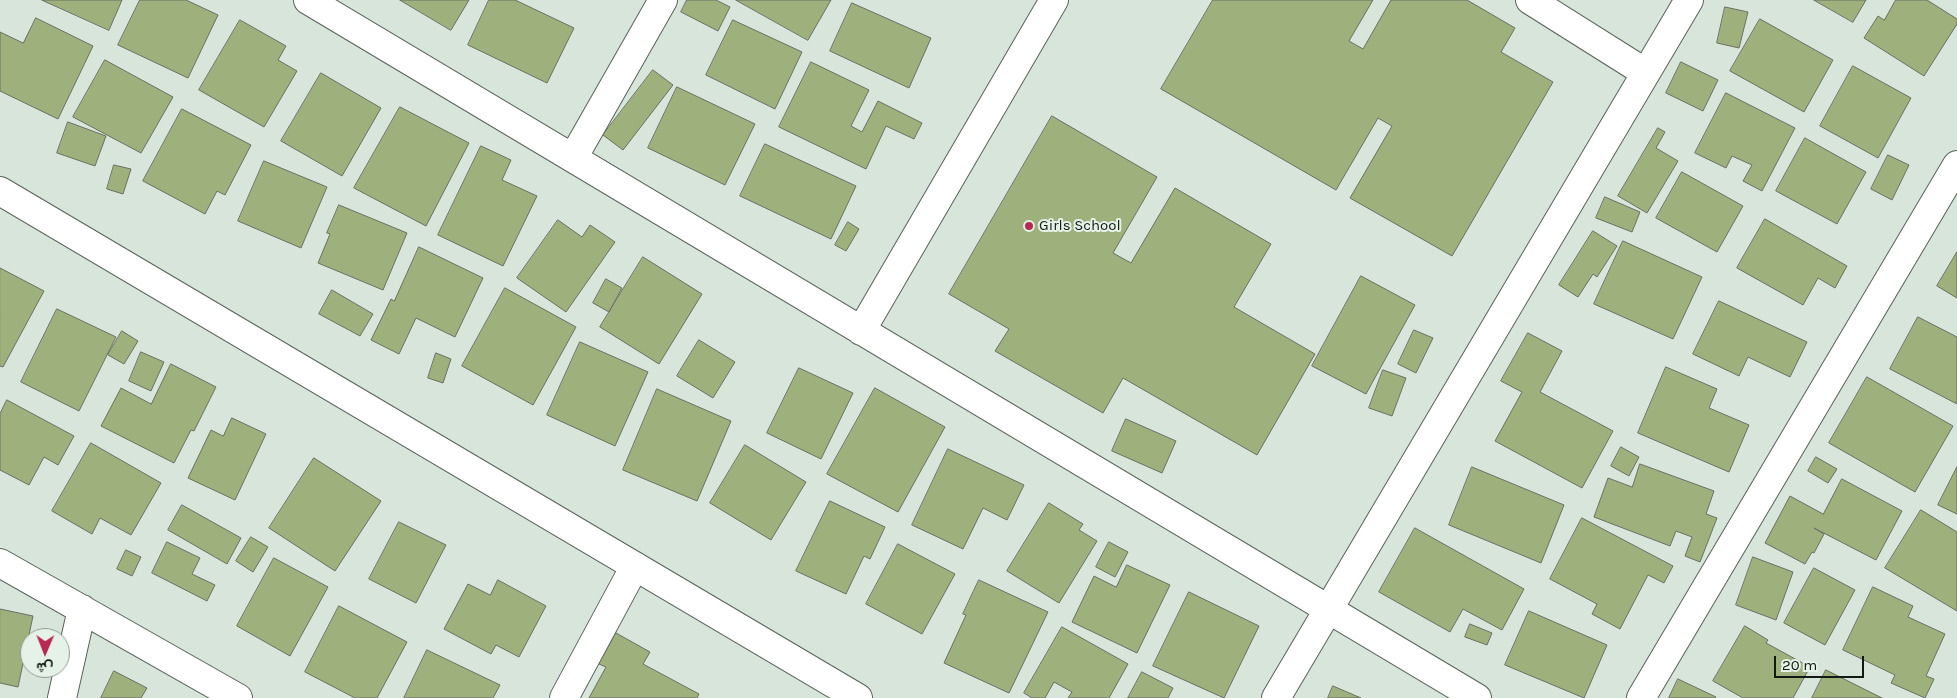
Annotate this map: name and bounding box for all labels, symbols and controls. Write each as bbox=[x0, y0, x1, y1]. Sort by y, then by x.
place label: Girls School bbox=[1039, 217, 1121, 235]
marker: Girls School bbox=[1023, 220, 1035, 232]
north arrow bbox=[20, 628, 70, 678]
scale bar bbox=[1777, 646, 1867, 678]
text: 20 m bbox=[1782, 656, 1817, 674]
text: ش bbox=[36, 659, 53, 676]

